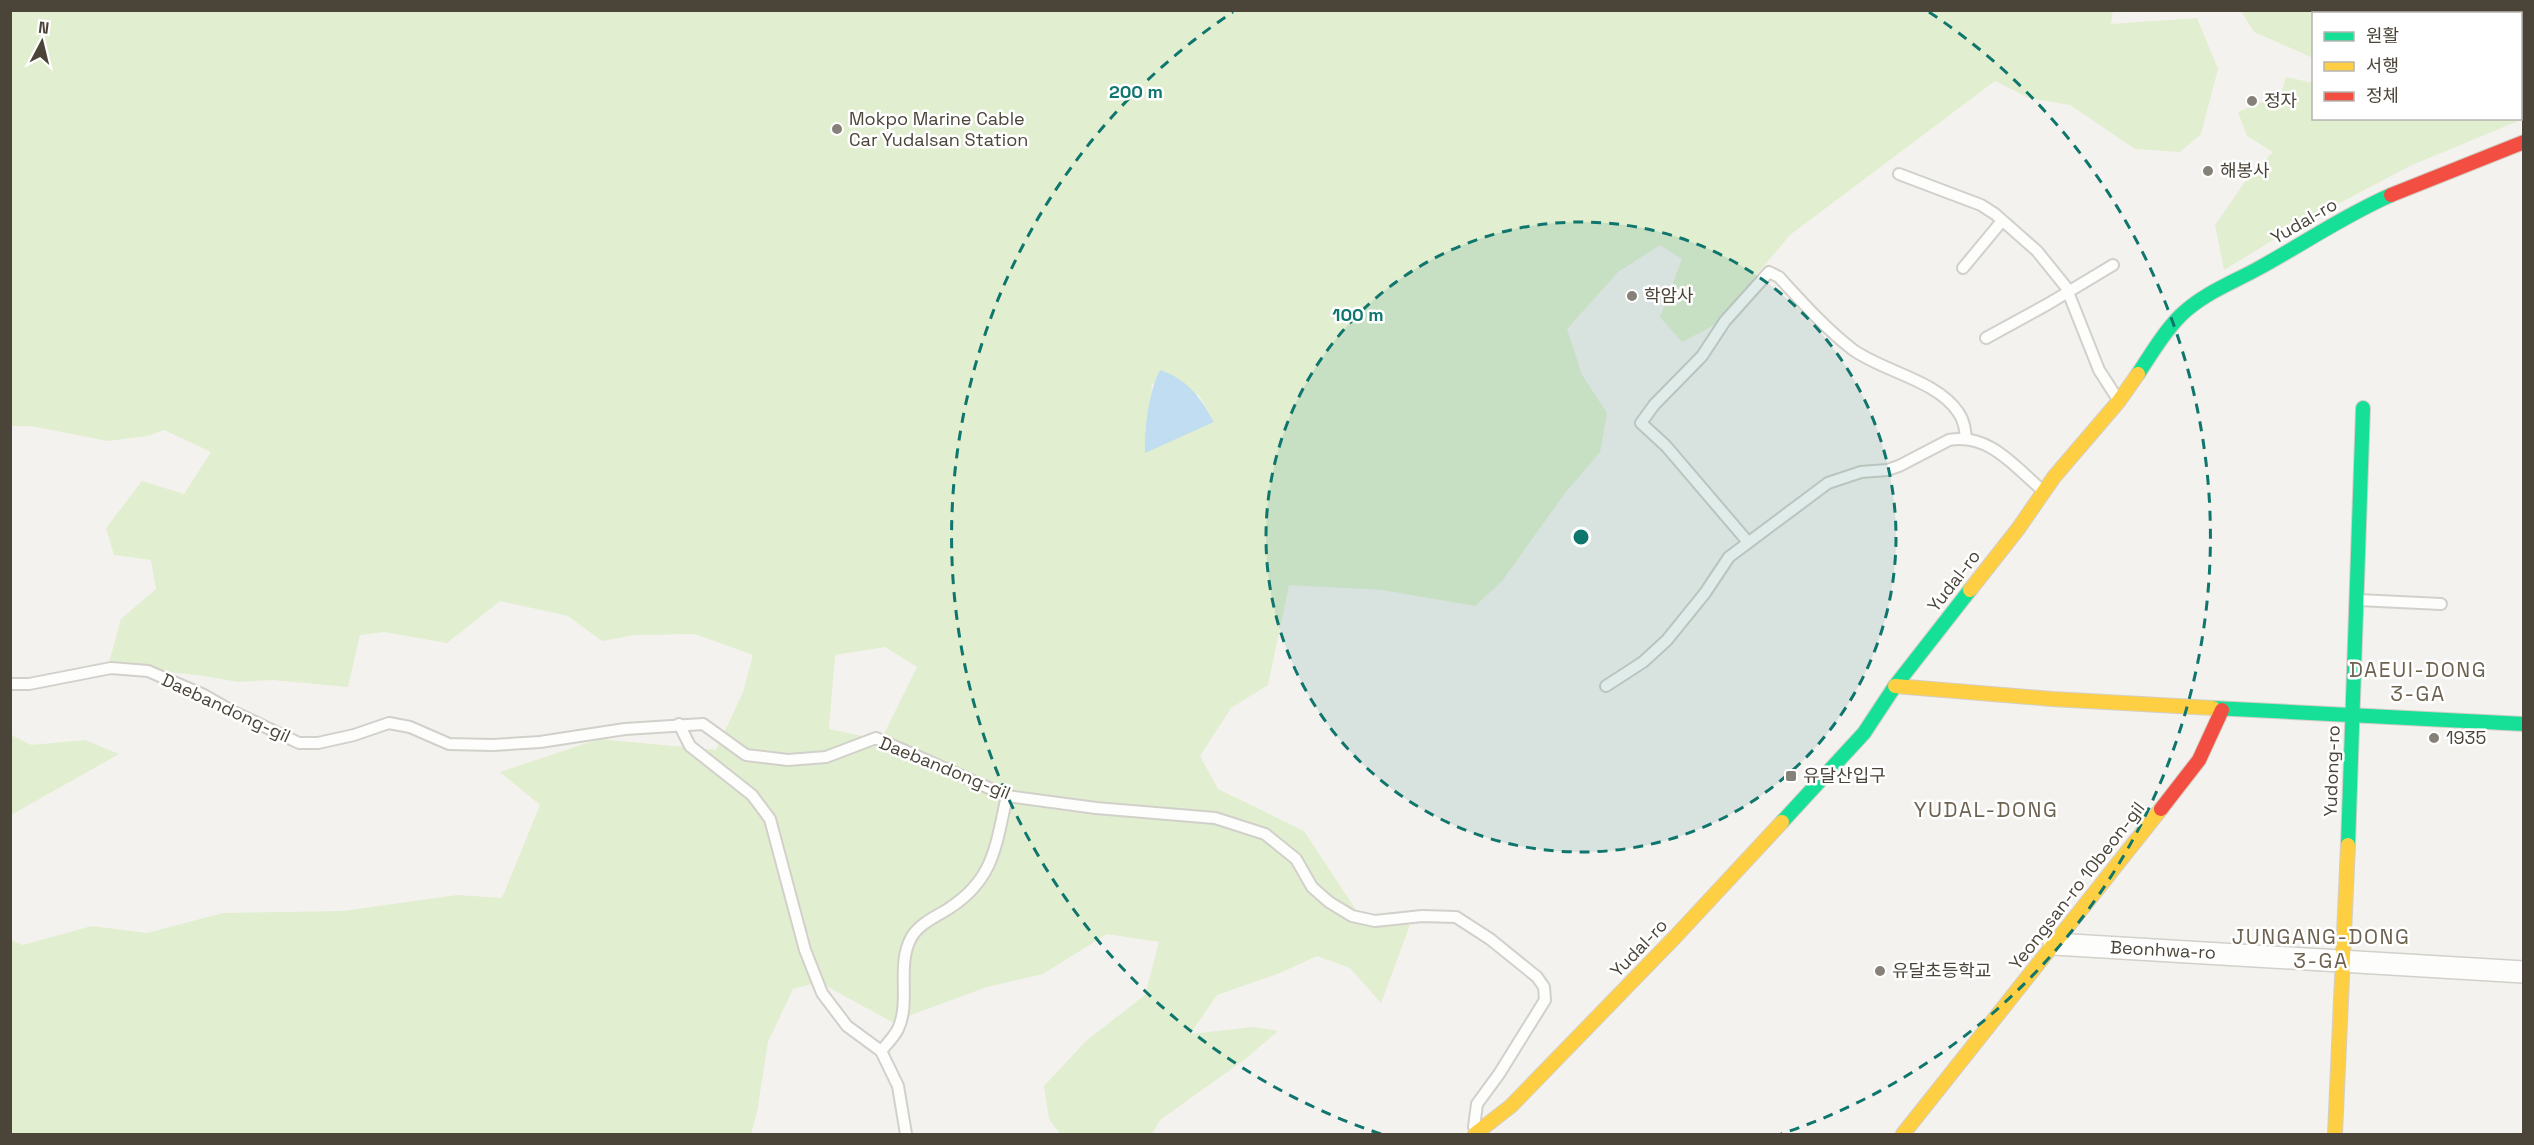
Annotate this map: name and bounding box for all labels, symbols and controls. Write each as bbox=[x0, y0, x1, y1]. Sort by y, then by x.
north arrow bbox=[12, 12, 72, 72]
legend bbox=[2312, 12, 2522, 120]
text: N bbox=[37, 17, 50, 39]
text: 원활 bbox=[2366, 24, 2399, 47]
text: 서행 bbox=[2366, 54, 2399, 77]
text: 200 m bbox=[1109, 80, 1163, 103]
text: 정체 bbox=[2366, 84, 2399, 107]
place label: 정자 bbox=[2264, 89, 2298, 112]
marker: 정자 bbox=[2245, 94, 2259, 108]
place label: Mokpo Marine Cable Car Yudalsan Station bbox=[849, 107, 1028, 151]
marker: Mokpo Marine Cable Car Yudalsan Station bbox=[830, 122, 844, 136]
place label: 해봉사 bbox=[2220, 159, 2270, 182]
marker: 해봉사 bbox=[2201, 164, 2215, 178]
street label: Yudal-ro bbox=[2266, 192, 2341, 249]
place label: 학암사 bbox=[1644, 284, 1694, 307]
marker: 학암사 bbox=[1625, 289, 1639, 303]
text: 100 m bbox=[1332, 303, 1384, 326]
centre of rings bbox=[1571, 527, 1591, 547]
street label: Yudal-ro bbox=[1922, 545, 1985, 616]
district label: DAEUI-DONG 3-GA bbox=[2349, 656, 2487, 707]
street label: Daebandong-gil bbox=[158, 668, 294, 747]
street label: Yudong-ro bbox=[2318, 725, 2345, 817]
place label: 1935 bbox=[2446, 726, 2486, 749]
street label: Daebandong-gil bbox=[876, 731, 1014, 804]
marker: 1935 bbox=[2427, 731, 2441, 745]
place label: 유달산입구 bbox=[1803, 764, 1886, 787]
marker: 유달산입구 bbox=[1784, 769, 1798, 783]
district label: YUDAL-DONG bbox=[1914, 796, 2058, 823]
street label: Yeongsan-ro 10beon-gil bbox=[2004, 797, 2149, 974]
street label: Yudal-ro bbox=[1605, 913, 1672, 982]
district label: JUNGANG-DONG 3-GA bbox=[2232, 923, 2410, 974]
street label: Beonhwa-ro bbox=[2110, 935, 2217, 964]
place label: 유달초등학교 bbox=[1892, 959, 1991, 982]
marker: 유달초등학교 bbox=[1873, 964, 1887, 978]

